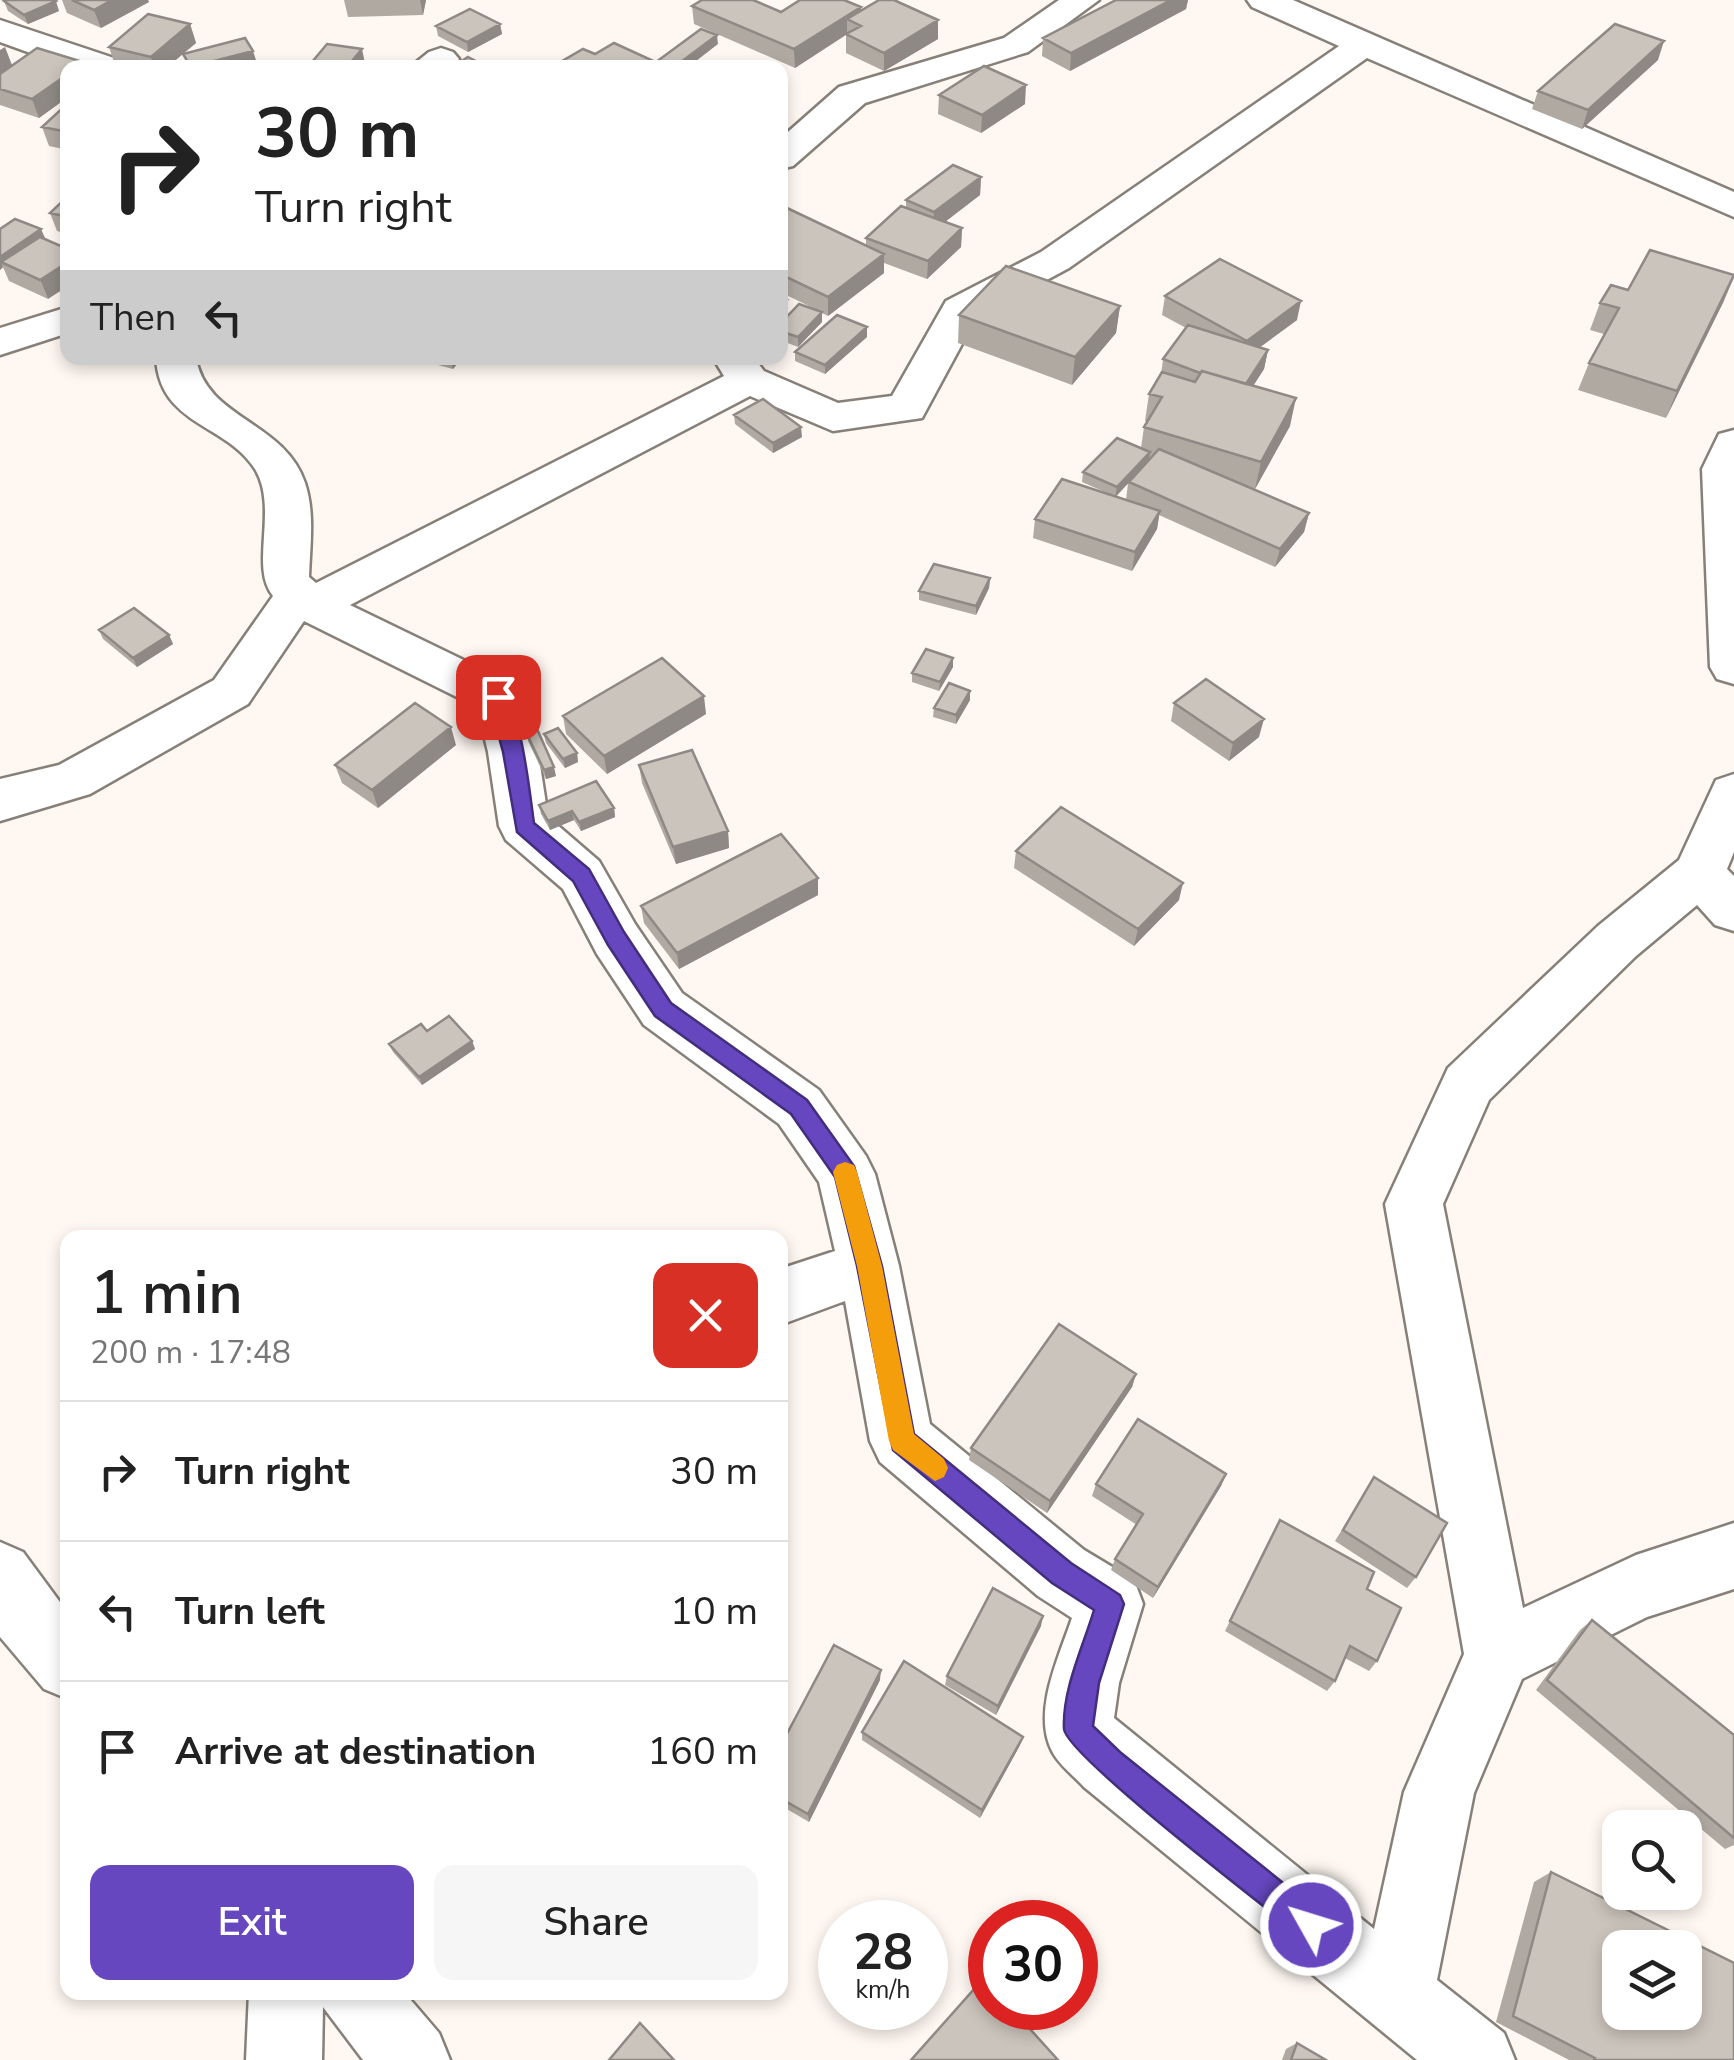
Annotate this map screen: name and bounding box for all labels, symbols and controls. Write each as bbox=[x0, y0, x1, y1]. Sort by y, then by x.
text: 30 m bbox=[255, 86, 419, 182]
icon: right bbox=[90, 100, 220, 230]
text: Turn right bbox=[255, 177, 452, 238]
icon: left bbox=[196, 290, 251, 345]
text: Then bbox=[90, 292, 176, 343]
pin bbox=[456, 655, 541, 740]
icon: arrive bbox=[471, 670, 526, 725]
text: 1 min bbox=[90, 1252, 243, 1334]
button: close bbox=[653, 1263, 758, 1368]
text: 200 m · 17:48 bbox=[90, 1331, 291, 1374]
icon: right bbox=[90, 1444, 145, 1499]
text: Turn right bbox=[175, 1446, 350, 1497]
text: 30 m bbox=[670, 1446, 758, 1497]
icon: left bbox=[90, 1584, 145, 1639]
text: Turn left bbox=[175, 1586, 325, 1637]
text: 10 m bbox=[670, 1586, 758, 1637]
icon: arrive bbox=[90, 1724, 145, 1779]
text: Arrive at destination bbox=[175, 1726, 536, 1777]
text: 160 m bbox=[647, 1726, 758, 1777]
map controls bbox=[1602, 1810, 1702, 2030]
button: search bbox=[1602, 1810, 1702, 1910]
button: Exit bbox=[90, 1865, 414, 1980]
button: Share bbox=[434, 1865, 758, 1980]
position arrow bbox=[1259, 1873, 1363, 1977]
speed limit sign: 30 bbox=[968, 1900, 1098, 2030]
text: 28 bbox=[853, 1918, 913, 1987]
button: layers bbox=[1602, 1930, 1702, 2030]
text: km/h bbox=[855, 1973, 911, 2007]

